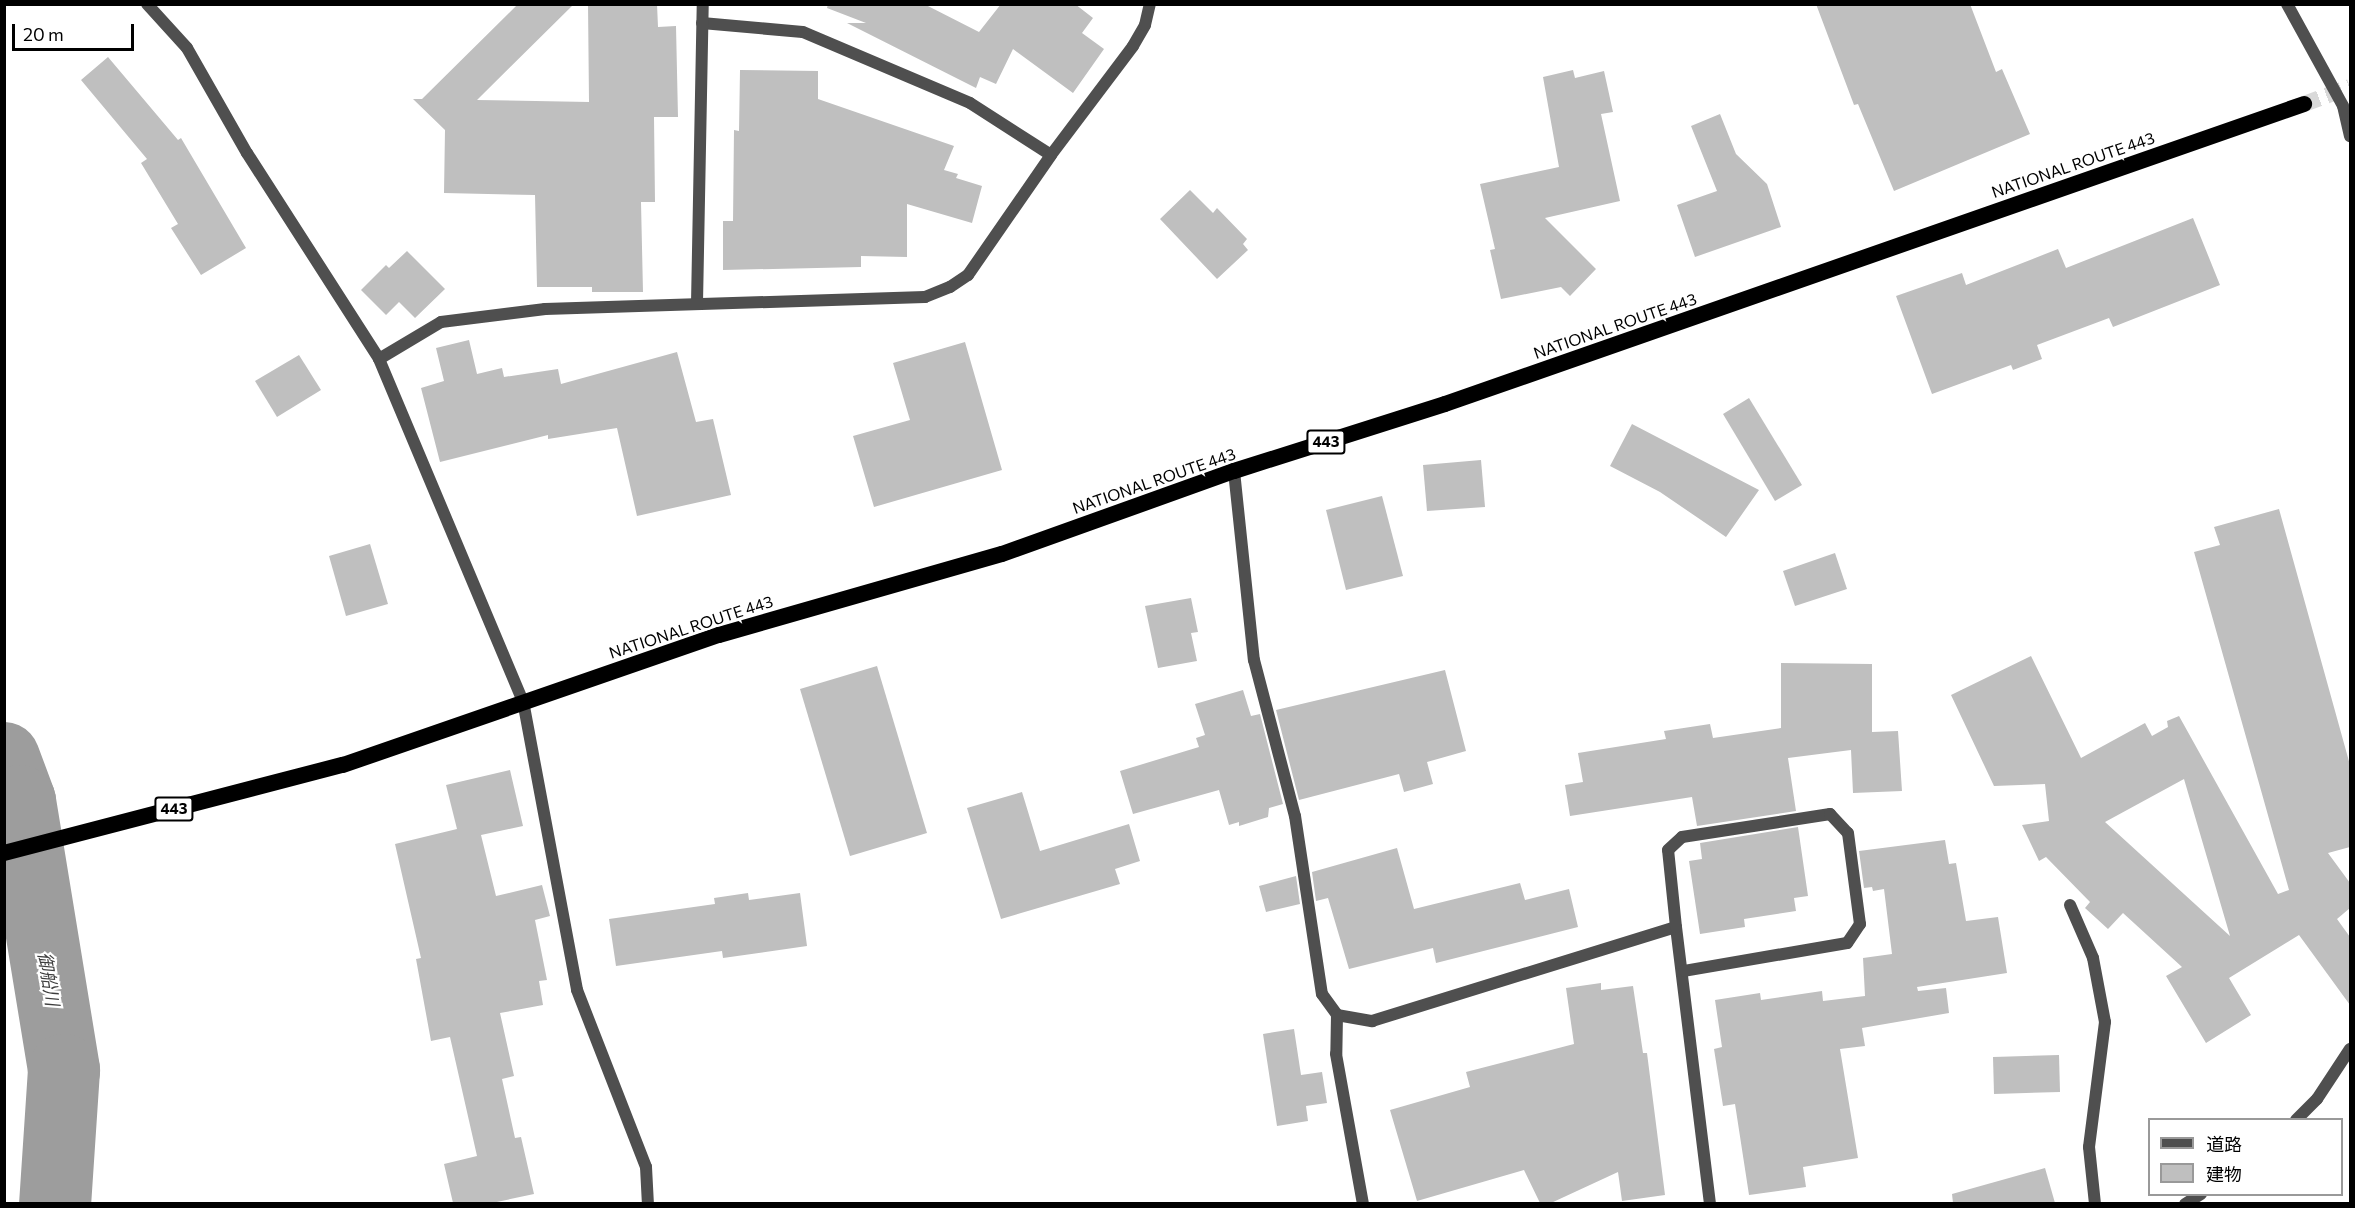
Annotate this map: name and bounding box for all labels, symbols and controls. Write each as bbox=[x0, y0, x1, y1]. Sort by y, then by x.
scale bar bbox=[15, 12, 136, 50]
text: 20 m bbox=[23, 23, 64, 45]
street label: NATIONAL ROUTE 443 bbox=[1989, 128, 2157, 202]
street label: NATIONAL ROUTE 443 bbox=[1531, 289, 1699, 363]
road number: 443 bbox=[1305, 430, 1347, 454]
street label: NATIONAL ROUTE 443 bbox=[1070, 444, 1238, 518]
street label: NATIONAL ROUTE 443 bbox=[607, 591, 775, 663]
road number: 443 bbox=[153, 797, 195, 821]
water label: 御船川 bbox=[34, 951, 64, 1007]
legend bbox=[2148, 1118, 2343, 1196]
text: 道路 bbox=[2206, 1133, 2242, 1155]
text: 建物 bbox=[2206, 1163, 2242, 1185]

